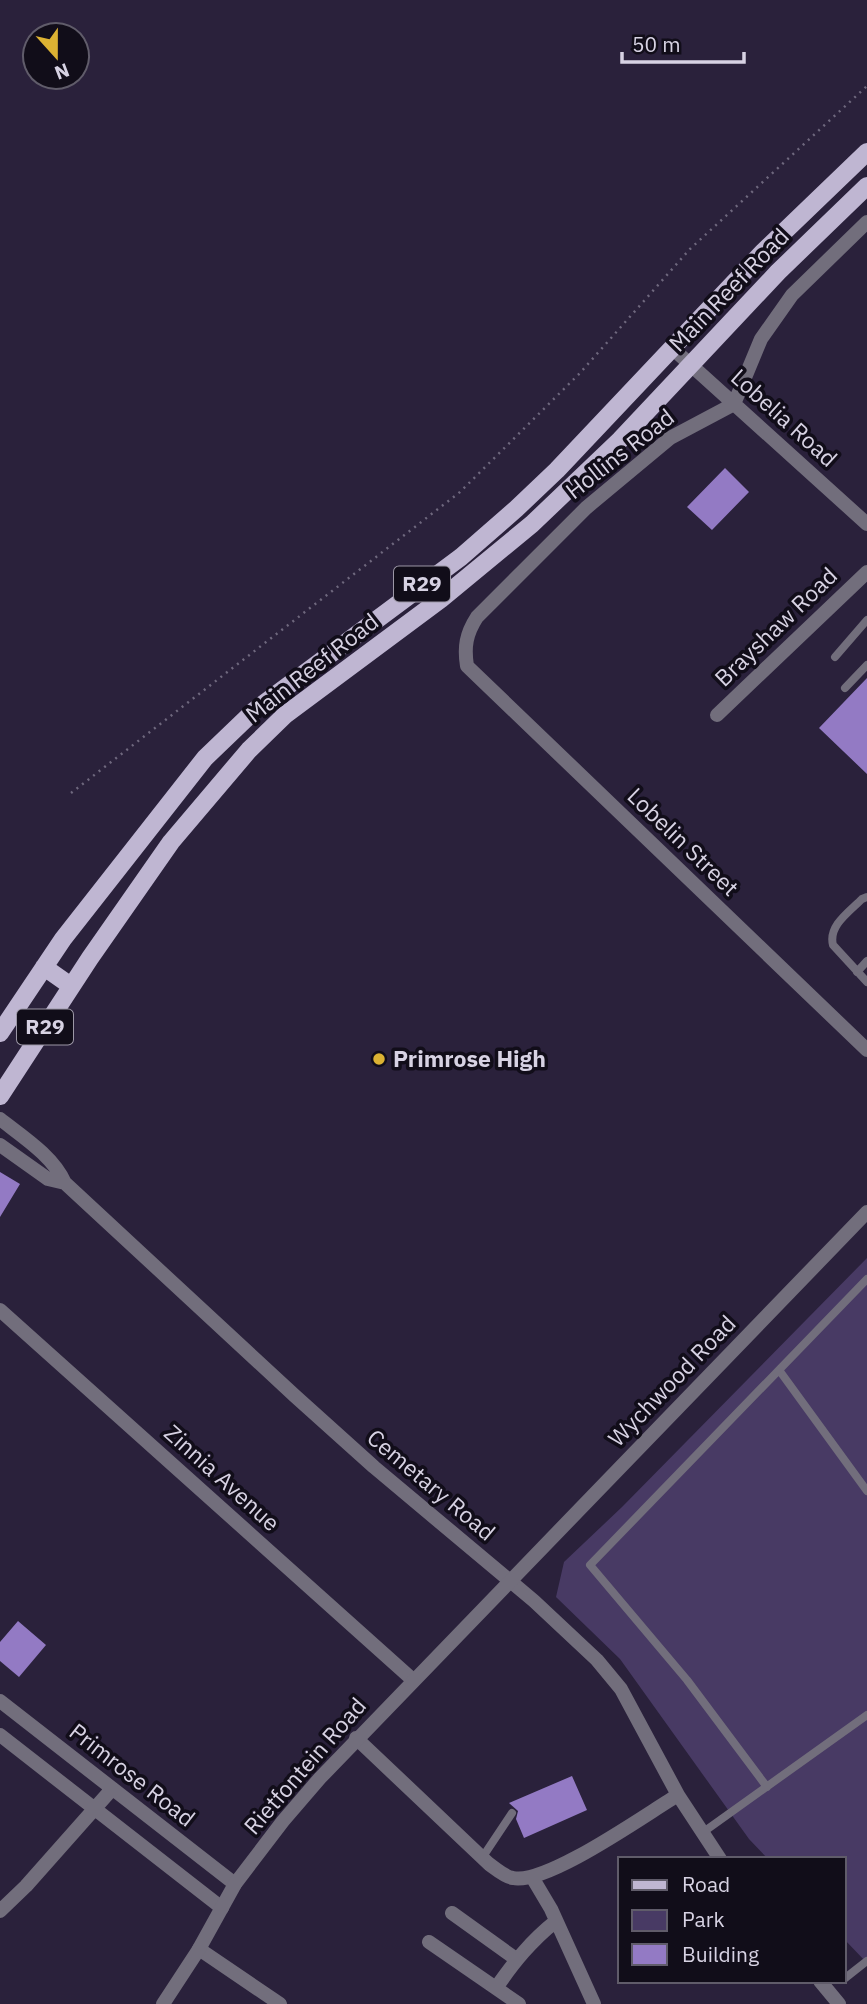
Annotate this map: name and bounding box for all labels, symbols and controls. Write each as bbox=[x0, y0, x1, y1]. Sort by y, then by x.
north arrow bbox=[21, 21, 91, 91]
scale bar bbox=[622, 21, 744, 65]
text: 50 m bbox=[632, 30, 681, 58]
text: N bbox=[51, 58, 73, 86]
street label: Main Reef Road bbox=[662, 221, 795, 357]
street label: Lobelia Road bbox=[725, 362, 844, 473]
street label: Hollins Road bbox=[559, 401, 680, 505]
street label: Brayshaw Road bbox=[708, 560, 843, 692]
road number: R29 bbox=[394, 566, 450, 602]
street label: Main Reef Road bbox=[239, 606, 384, 728]
street label: Lobelin Street bbox=[622, 781, 746, 902]
road number: R29 bbox=[17, 1010, 73, 1044]
place label: Primrose High bbox=[393, 1043, 546, 1073]
marker: Primrose High bbox=[371, 1051, 387, 1067]
street label: Wychwood Road bbox=[601, 1308, 742, 1452]
street label: Zinnia Avenue bbox=[159, 1417, 287, 1537]
street label: Cemetary Road bbox=[361, 1422, 502, 1547]
street label: Rietfontein Road bbox=[237, 1691, 372, 1840]
street label: Primrose Road bbox=[64, 1716, 201, 1833]
legend bbox=[618, 1857, 846, 1983]
text: Road bbox=[682, 1870, 730, 1898]
text: Park bbox=[682, 1905, 725, 1933]
text: Building bbox=[682, 1940, 759, 1968]

